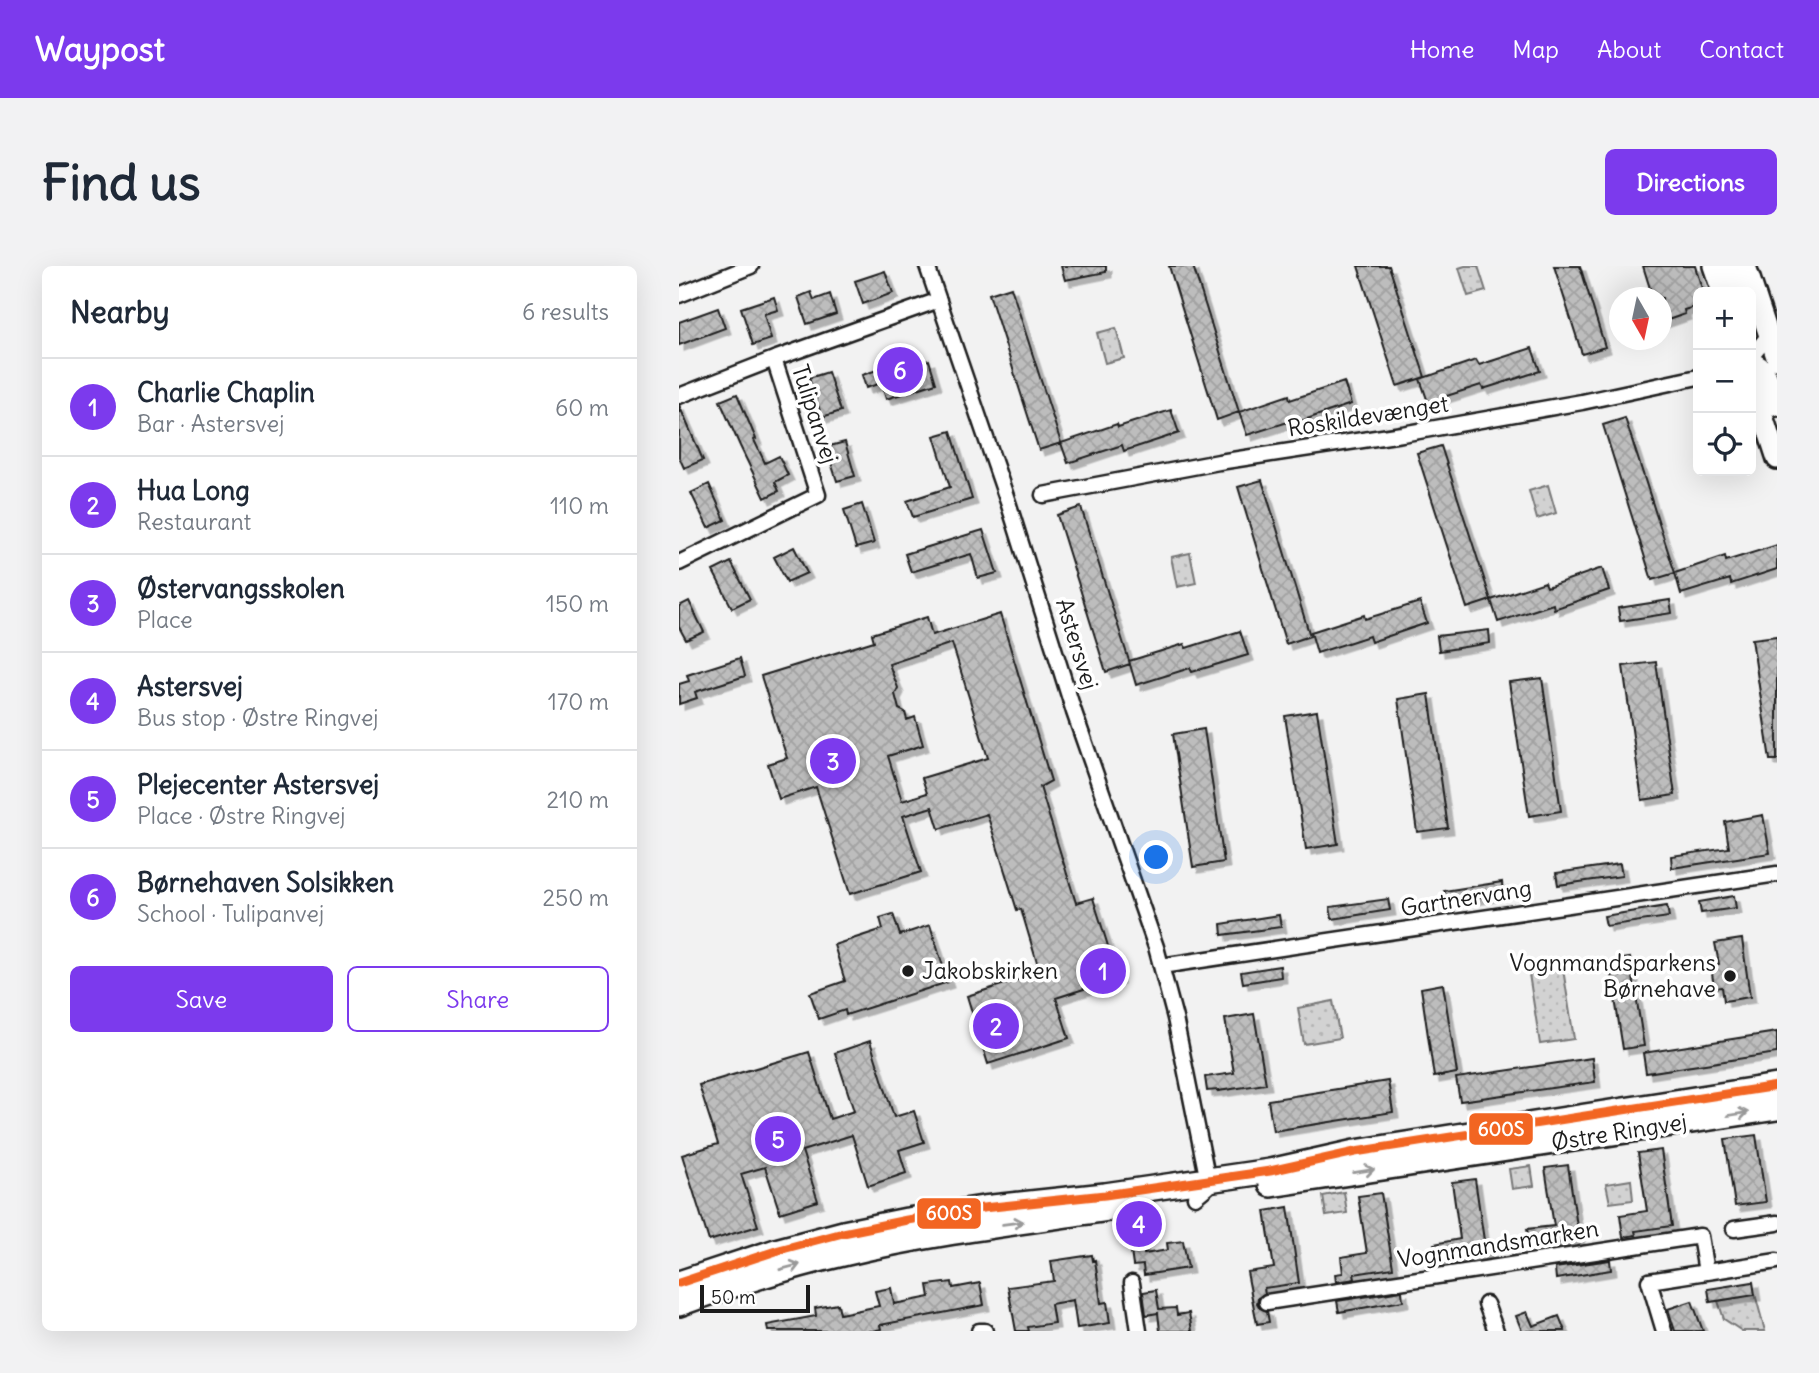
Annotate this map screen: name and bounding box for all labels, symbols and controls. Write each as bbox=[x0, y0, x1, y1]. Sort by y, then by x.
text: Waypost bbox=[35, 28, 165, 70]
text: Home bbox=[1410, 34, 1474, 64]
text: Map bbox=[1512, 34, 1559, 64]
text: About bbox=[1597, 34, 1661, 64]
text: Contact bbox=[1699, 34, 1784, 64]
button: Directions bbox=[1605, 149, 1777, 215]
text: Find us bbox=[42, 152, 200, 213]
north arrow bbox=[1609, 287, 1672, 350]
map controls bbox=[1693, 287, 1756, 476]
button: + bbox=[1693, 287, 1756, 350]
text: Nearby bbox=[70, 293, 170, 331]
text: 6 results bbox=[522, 297, 609, 326]
pin: 6 bbox=[877, 344, 923, 396]
button: − bbox=[1693, 350, 1756, 413]
street label: Tulipanvej bbox=[786, 361, 845, 467]
text: Charlie Chaplin bbox=[137, 376, 315, 409]
street label: Roskildevænget bbox=[1285, 388, 1451, 443]
text: 1 bbox=[88, 393, 98, 422]
text: 60 m bbox=[555, 393, 609, 422]
text: Bar · Astersvej bbox=[137, 409, 284, 438]
button: locate bbox=[1693, 413, 1756, 476]
text: Hua Long bbox=[137, 474, 250, 507]
text: 2 bbox=[87, 491, 99, 520]
text: 110 m bbox=[550, 491, 609, 520]
text: Restaurant bbox=[137, 507, 251, 536]
text: Østervangsskolen bbox=[137, 572, 345, 605]
text: 3 bbox=[86, 589, 100, 618]
text: 150 m bbox=[546, 589, 609, 618]
street label: Astersvej bbox=[1050, 595, 1105, 693]
text: Place bbox=[137, 605, 193, 634]
text: Astersvej bbox=[137, 670, 243, 703]
text: 4 bbox=[86, 687, 100, 716]
text: 170 m bbox=[548, 687, 609, 716]
text: Bus stop · Østre Ringvej bbox=[137, 703, 379, 732]
pin: 3 bbox=[810, 735, 856, 787]
text: Plejecenter Astersvej bbox=[137, 768, 379, 801]
text: 5 bbox=[86, 785, 100, 814]
text: 210 m bbox=[546, 785, 609, 814]
text: Place · Østre Ringvej bbox=[137, 801, 346, 830]
your location bbox=[1139, 840, 1173, 874]
text: Børnehaven Solsikken bbox=[137, 866, 394, 899]
street label: Gartnervang bbox=[1398, 873, 1534, 922]
text: 6 bbox=[86, 883, 100, 912]
text: 250 m bbox=[542, 883, 609, 912]
text: School · Tulipanvej bbox=[137, 899, 324, 928]
pin: 1 bbox=[1080, 945, 1126, 997]
place label: Vognmandsparkens Børnehave bbox=[1509, 948, 1716, 1003]
place label: Jakobskirken bbox=[922, 956, 1058, 985]
marker: Jakobskirken bbox=[900, 963, 916, 979]
button: Save bbox=[70, 966, 333, 1032]
button: Share bbox=[347, 966, 609, 1032]
marker: Vognmandsparkens Børnehave bbox=[1722, 968, 1738, 984]
pin: 2 bbox=[973, 1000, 1019, 1052]
street label: Østre Ringvej bbox=[1549, 1106, 1689, 1157]
one-way arrow bbox=[1726, 1107, 1749, 1120]
line badge: 600S bbox=[1468, 1112, 1534, 1146]
pin: 5 bbox=[755, 1113, 801, 1165]
text: 600S bbox=[1478, 1117, 1525, 1141]
one-way arrow bbox=[1352, 1164, 1375, 1177]
line badge: 600S bbox=[916, 1197, 982, 1230]
pin: 4 bbox=[1116, 1198, 1162, 1250]
text: 600S bbox=[926, 1201, 973, 1225]
street label: Vognmandsmarken bbox=[1395, 1213, 1601, 1274]
one-way arrow bbox=[1001, 1217, 1024, 1230]
one-way arrow bbox=[778, 1260, 801, 1273]
scale bar bbox=[700, 1282, 810, 1314]
text: 50 m bbox=[711, 1285, 756, 1309]

